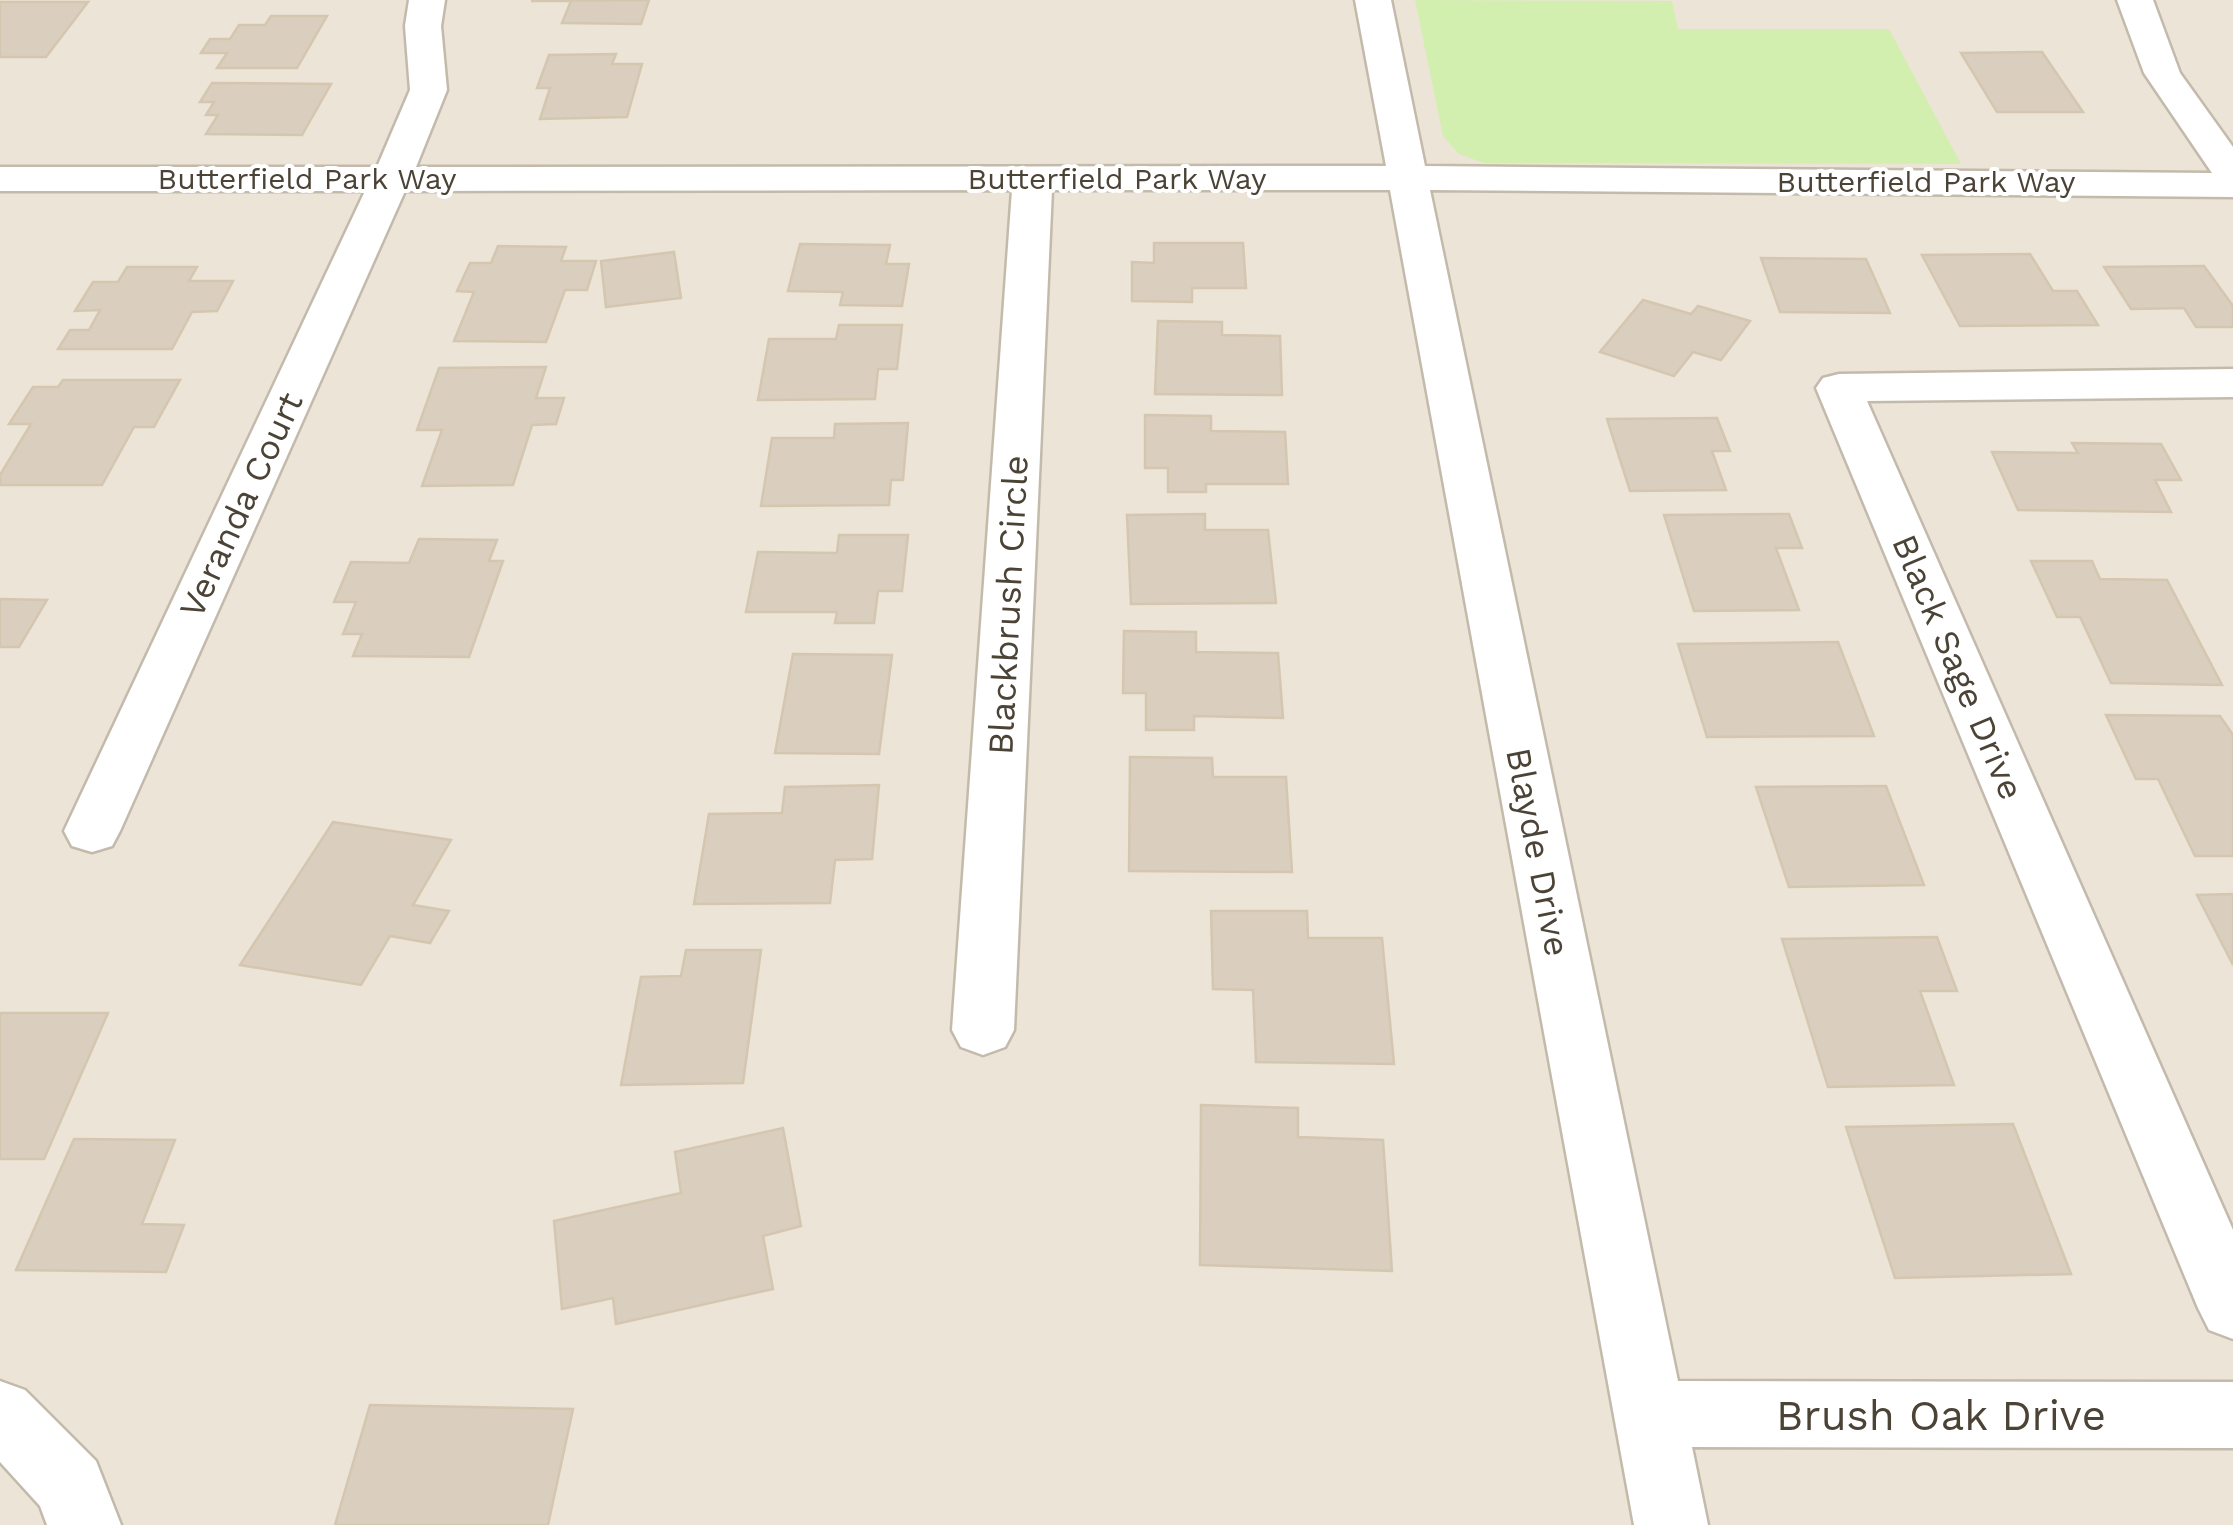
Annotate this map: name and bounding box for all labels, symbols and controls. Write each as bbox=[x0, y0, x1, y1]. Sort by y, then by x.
street label: Butterfield Park Way bbox=[158, 161, 457, 196]
street label: Butterfield Park Way bbox=[968, 161, 1267, 196]
street label: Butterfield Park Way bbox=[1777, 164, 2076, 199]
street label: Veranda Court bbox=[170, 385, 312, 624]
street label: Blackbrush Circle bbox=[979, 454, 1037, 756]
street label: Black Sage Drive bbox=[1883, 528, 2033, 806]
street label: Blayde Drive bbox=[1497, 744, 1579, 960]
street label: Brush Oak Drive bbox=[1776, 1391, 2106, 1440]

